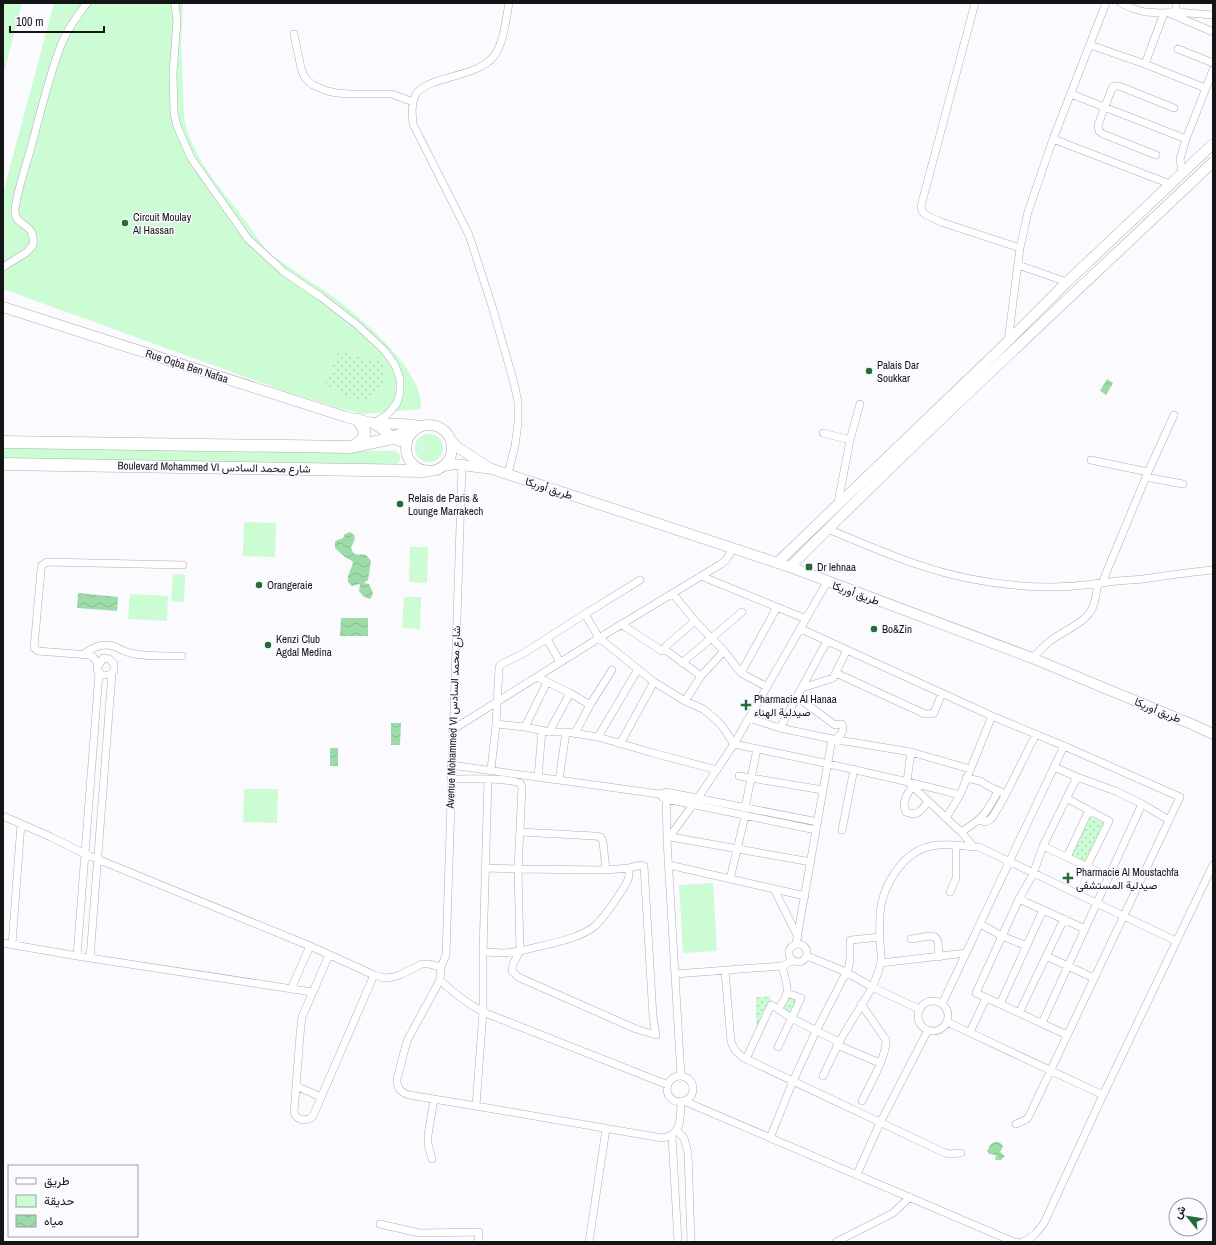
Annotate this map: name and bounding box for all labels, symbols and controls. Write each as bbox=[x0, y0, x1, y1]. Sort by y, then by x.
scale bar bbox=[10, 8, 104, 34]
text: 100 m bbox=[16, 14, 43, 30]
place label: Circuit Moulay Al Hassan bbox=[132, 210, 192, 237]
marker: Circuit Moulay Al Hassan bbox=[120, 218, 130, 228]
street label: Rue Oqba Ben Nafaa bbox=[144, 346, 230, 386]
place label: Palais Dar Soukkar bbox=[877, 358, 919, 385]
marker: Palais Dar Soukkar bbox=[864, 366, 874, 376]
street label: Boulevard Mohammed VI شارع محمد السادس bbox=[117, 458, 311, 477]
street label: طريق أوريكا bbox=[524, 474, 574, 502]
place label: Relais de Paris & Lounge Marrakech bbox=[408, 491, 483, 518]
marker: Relais de Paris & Lounge Marrakech bbox=[395, 499, 405, 509]
place label: Dr lehnaa bbox=[817, 560, 856, 574]
marker: Dr lehnaa bbox=[804, 562, 814, 572]
place label: Orangeraie bbox=[267, 578, 313, 592]
street label: طريق أوريكا bbox=[831, 578, 881, 608]
marker: Orangeraie bbox=[254, 580, 264, 590]
place label: Bo&Zin bbox=[882, 622, 912, 636]
marker: Bo&Zin bbox=[869, 624, 879, 634]
street label: Avenue Mohammed VI شارع محمد السادس bbox=[443, 625, 464, 810]
place label: Kenzi Club Agdal Medina bbox=[275, 632, 332, 659]
marker: Kenzi Club Agdal Medina bbox=[263, 640, 273, 650]
place label: Pharmacie Al Hanaa صيدلية الهناء bbox=[754, 692, 837, 719]
street label: طريق أوريكا bbox=[1133, 694, 1183, 726]
marker: Pharmacie Al Hanaa صيدلية الهناء bbox=[741, 700, 751, 710]
place label: Pharmacie Al Moustachfa صيدلية المستشفى bbox=[1076, 865, 1179, 892]
marker: Pharmacie Al Moustachfa صيدلية المستشفى bbox=[1063, 873, 1073, 883]
legend bbox=[8, 1165, 138, 1237]
text: طريق bbox=[44, 1173, 70, 1189]
text: حديقة bbox=[44, 1193, 74, 1209]
north arrow bbox=[1168, 1197, 1208, 1237]
text: ش bbox=[1170, 1203, 1189, 1221]
text: مياه bbox=[44, 1213, 63, 1229]

